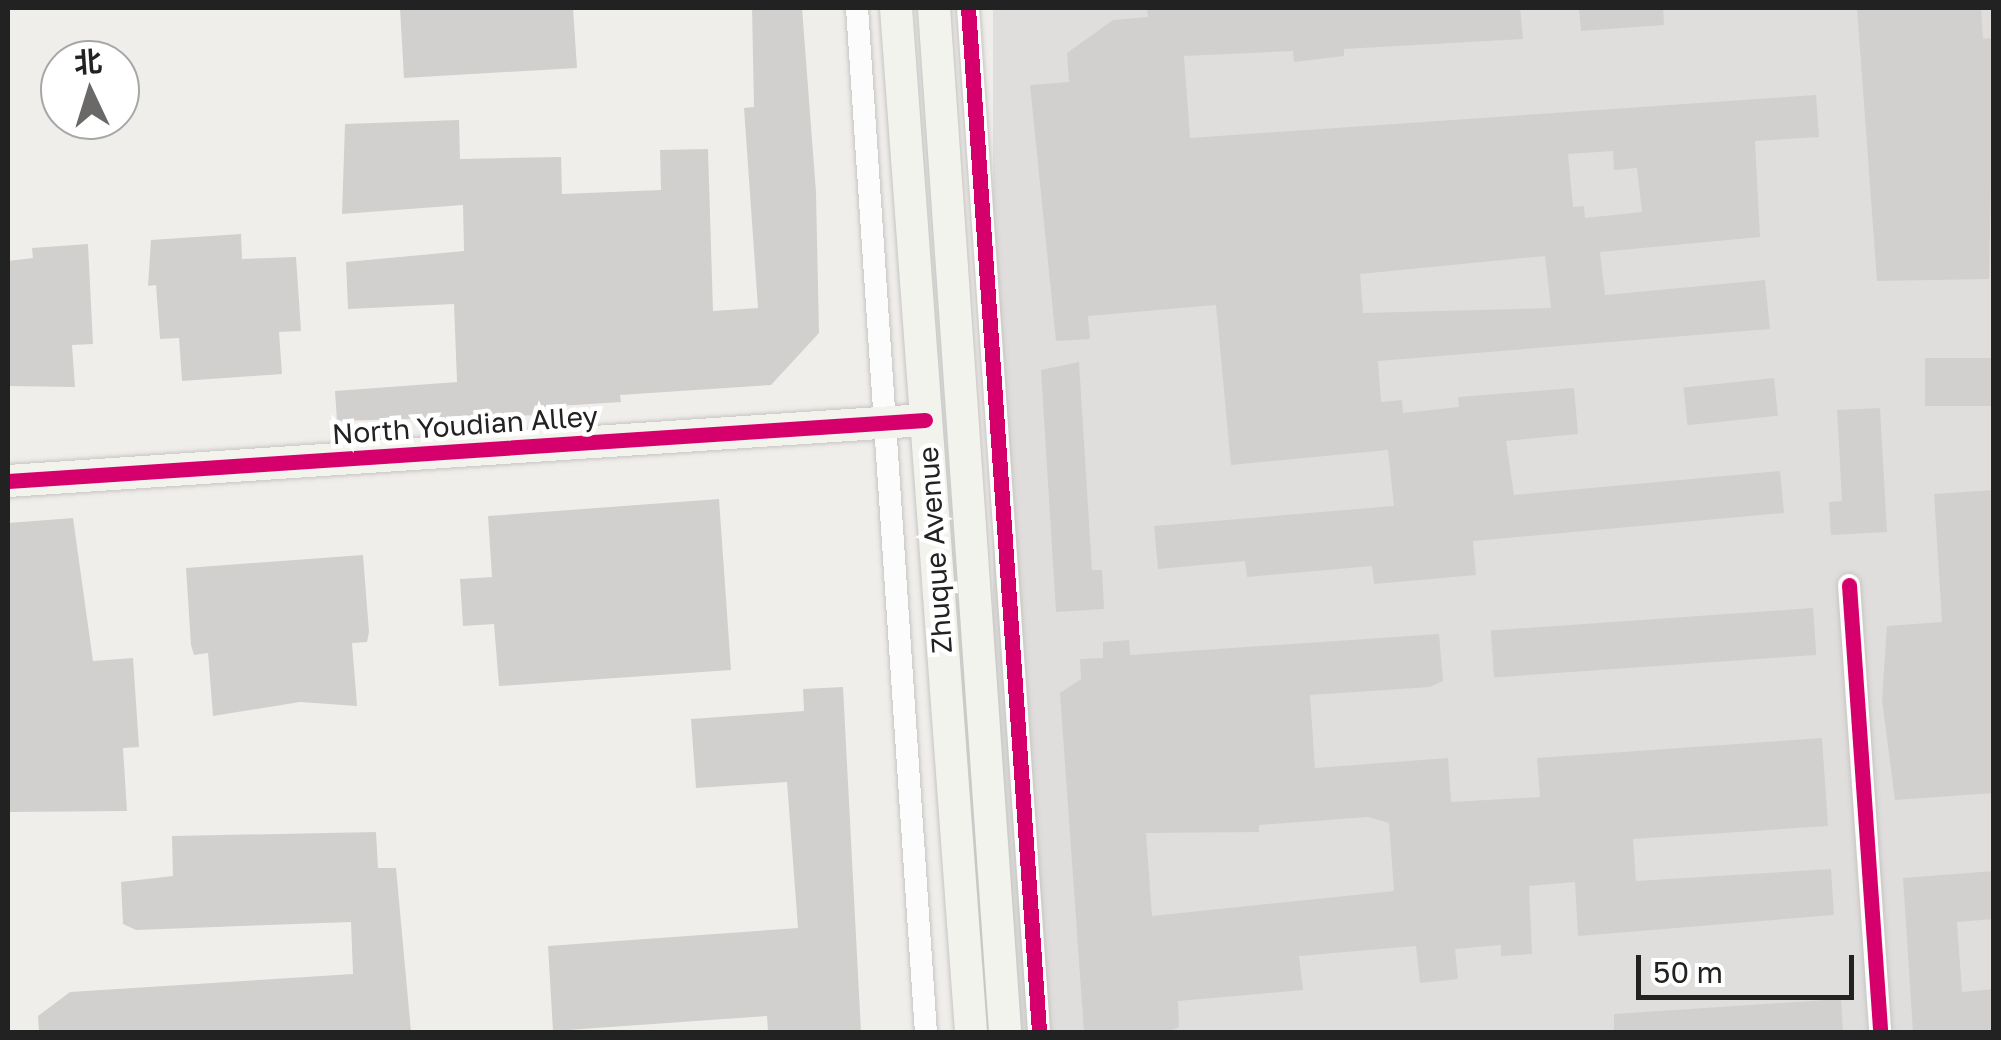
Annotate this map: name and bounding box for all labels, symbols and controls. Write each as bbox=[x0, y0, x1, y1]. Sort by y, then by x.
north arrow bbox=[40, 40, 140, 140]
text: 北 bbox=[73, 44, 103, 79]
street label: North Youdian Alley bbox=[331, 399, 599, 451]
street label: Zhuque Avenue bbox=[911, 445, 959, 655]
scale bar bbox=[1641, 935, 1858, 997]
text: 50 m bbox=[1653, 954, 1723, 990]

